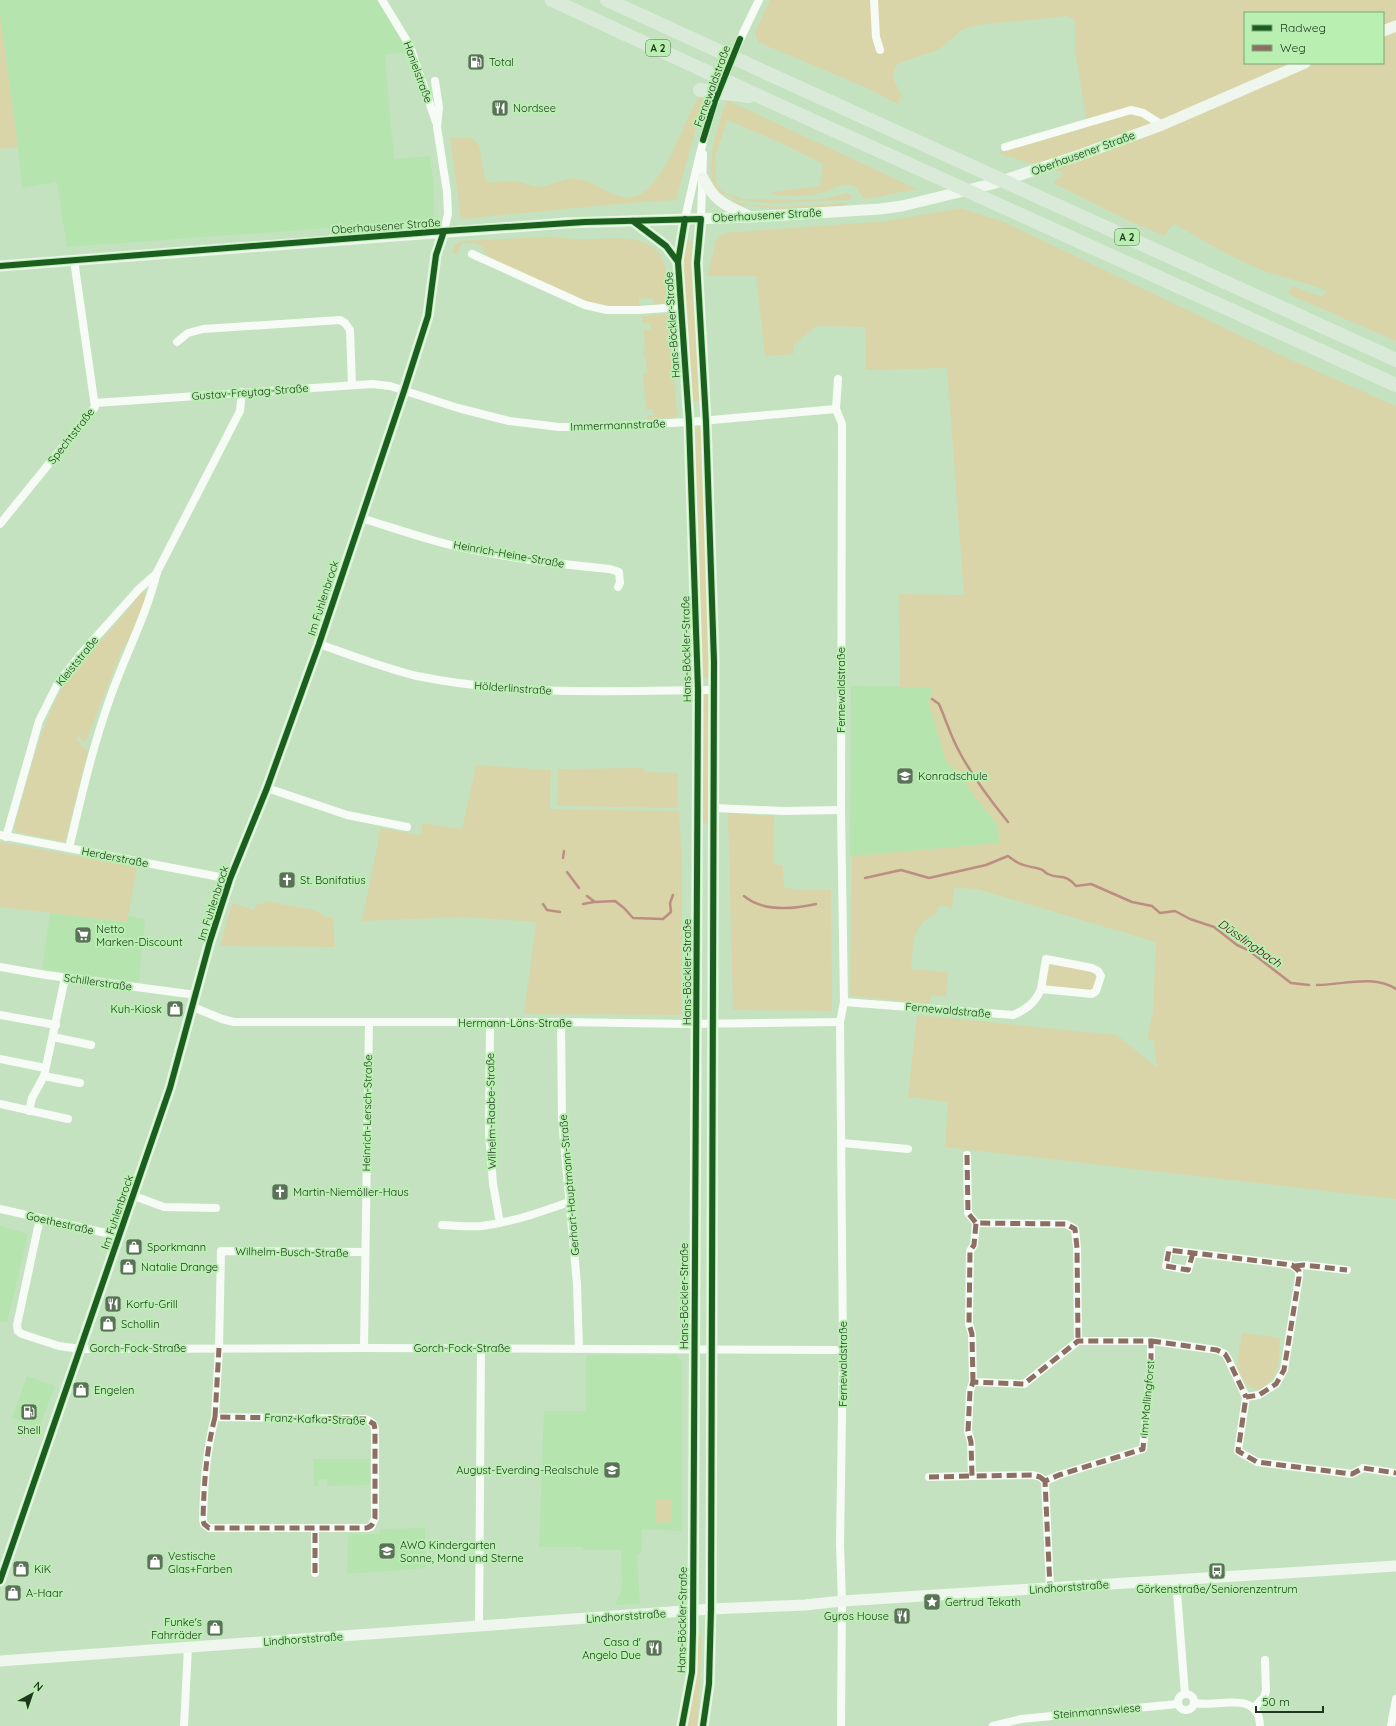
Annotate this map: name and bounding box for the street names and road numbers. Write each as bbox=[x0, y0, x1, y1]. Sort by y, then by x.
street label: Hanielstraße bbox=[400, 39, 436, 105]
road number: A 2 bbox=[646, 40, 670, 56]
street label: Fernewaldstraße bbox=[691, 43, 733, 129]
street label: Oberhausener Straße bbox=[1029, 128, 1137, 178]
street label: Oberhausener Straße bbox=[712, 205, 822, 225]
street label: Oberhausener Straße bbox=[331, 215, 441, 237]
road number: A 2 bbox=[1115, 229, 1139, 245]
street label: Hans-Böckler-Straße bbox=[661, 271, 683, 379]
street label: Gustav-Freytag-Straße bbox=[191, 381, 309, 403]
street label: Spechtstraße bbox=[45, 405, 97, 467]
street label: Immermannstraße bbox=[570, 416, 666, 434]
street label: Heinrich-Heine-Straße bbox=[452, 537, 566, 571]
street label: Im Fuhlenbrock bbox=[304, 559, 342, 637]
street label: Hans-Böckler-Straße bbox=[678, 596, 694, 702]
street label: Kleiststraße bbox=[53, 633, 101, 689]
street label: Fernewaldstraße bbox=[834, 647, 848, 733]
street label: Hölderlinstraße bbox=[474, 678, 552, 698]
street label: Herderstraße bbox=[80, 844, 150, 870]
street label: Im Fuhlenbrock bbox=[194, 864, 232, 942]
street label: Hans-Böckler-Straße bbox=[680, 919, 694, 1025]
street label: Schillerstraße bbox=[63, 970, 133, 994]
street label: Fernewaldstraße bbox=[905, 999, 991, 1021]
street label: Hermann-Löns-Straße bbox=[458, 1016, 572, 1030]
street label: Wilhelm-Raabe-Straße bbox=[483, 1053, 499, 1169]
street label: Heinrich-Lersch-Straße bbox=[359, 1054, 375, 1172]
street label: Gerhart-Hauptmann-Straße bbox=[556, 1114, 582, 1256]
street label: Im Fuhlenbrock bbox=[98, 1173, 136, 1251]
street label: Goethestraße bbox=[25, 1208, 95, 1238]
street label: Hans-Böckler-Straße bbox=[677, 1243, 691, 1349]
street label: Wilhelm-Busch-Straße bbox=[235, 1244, 349, 1260]
street label: Fernewaldstraße bbox=[836, 1321, 850, 1407]
street label: Gorch-Fock-Straße bbox=[90, 1341, 186, 1355]
street label: Gorch-Fock-Straße bbox=[414, 1341, 510, 1355]
street label: Im Mallingforst bbox=[1137, 1360, 1157, 1436]
street label: Franz-Kafka-Straße bbox=[264, 1410, 366, 1428]
street label: Hans-Böckler-Straße bbox=[674, 1567, 690, 1673]
street label: Lindhorststraße bbox=[1029, 1577, 1109, 1597]
street label: Lindhorststraße bbox=[586, 1606, 666, 1626]
street label: Lindhorststraße bbox=[263, 1629, 343, 1649]
street label: Steinmannswiese bbox=[1053, 1700, 1141, 1722]

